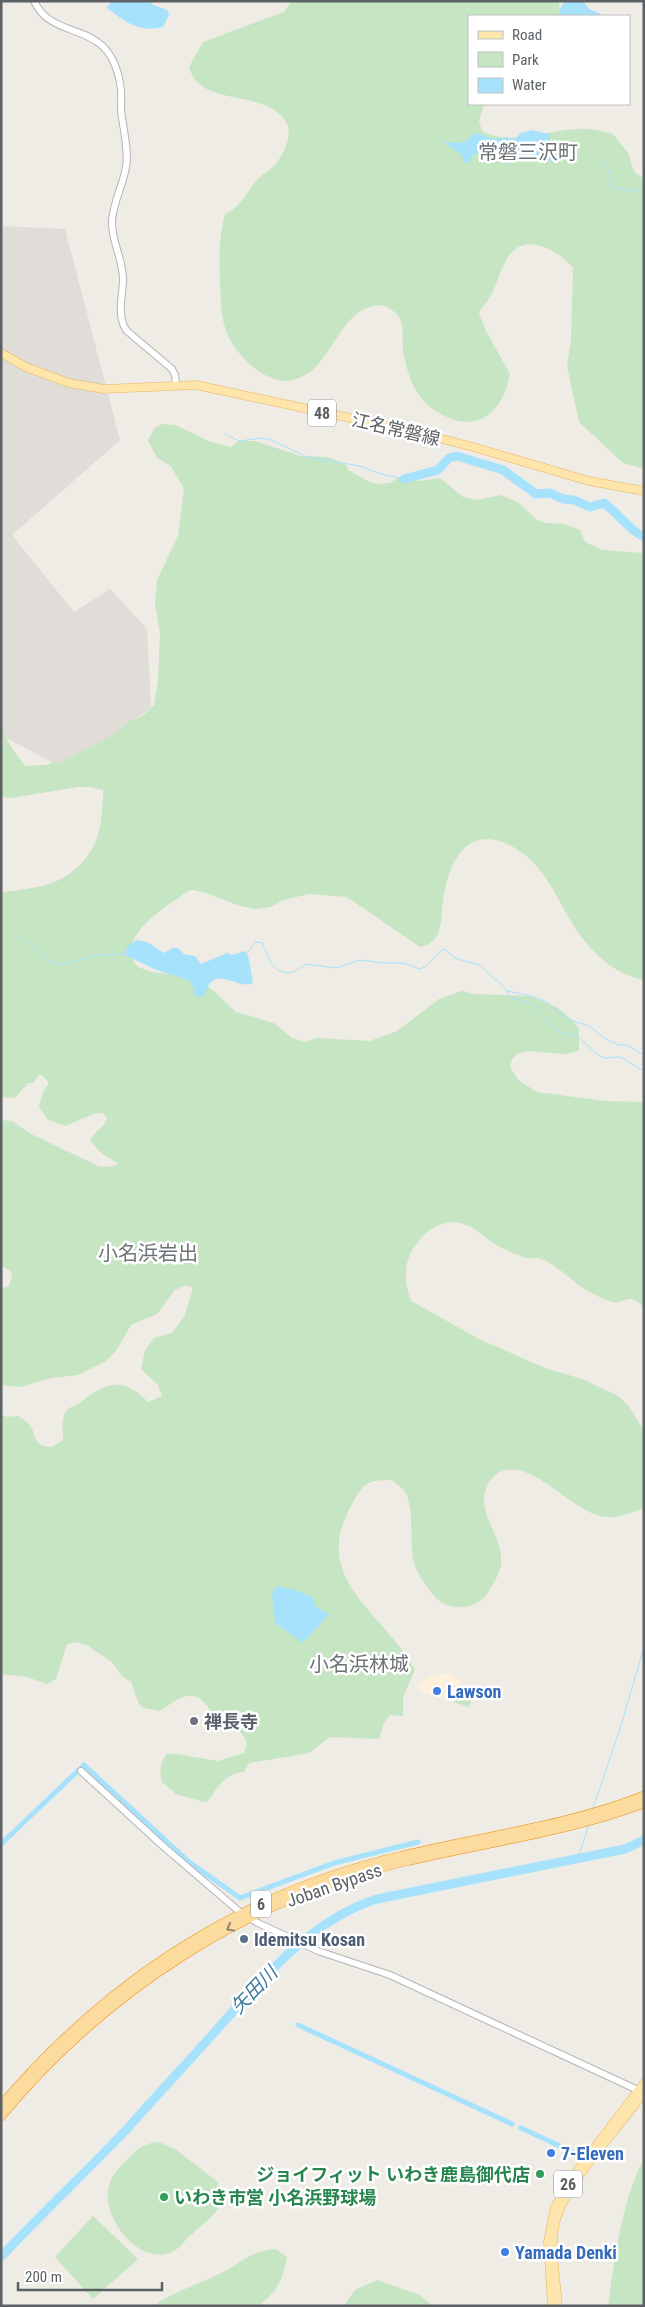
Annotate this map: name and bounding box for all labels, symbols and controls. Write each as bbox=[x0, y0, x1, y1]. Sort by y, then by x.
legend bbox=[468, 15, 630, 105]
text: Road bbox=[512, 26, 542, 44]
text: Park bbox=[512, 51, 539, 69]
text: Water bbox=[512, 76, 547, 94]
district label: 常磐三沢町 bbox=[478, 140, 578, 164]
road number: 48 bbox=[308, 399, 336, 426]
street label: 江名常磐線 bbox=[350, 409, 442, 449]
district label: 小名浜岩出 bbox=[98, 1241, 198, 1265]
district label: 小名浜林城 bbox=[309, 1652, 409, 1676]
place label: Lawson bbox=[447, 1681, 501, 1702]
marker: Lawson bbox=[431, 1685, 443, 1697]
place label: 禅長寺 bbox=[204, 1711, 258, 1732]
marker: 禅長寺 bbox=[188, 1715, 200, 1727]
street label: Joban Bypass bbox=[284, 1859, 384, 1911]
road number: 6 bbox=[251, 1890, 271, 1918]
one-way arrow bbox=[226, 1922, 235, 1932]
place label: Idemitsu Kosan bbox=[254, 1929, 365, 1950]
marker: Idemitsu Kosan bbox=[238, 1933, 250, 1945]
water label: 矢田川 bbox=[226, 1960, 283, 2018]
place label: 7-Eleven bbox=[561, 2143, 624, 2164]
marker: 7-Eleven bbox=[545, 2147, 557, 2159]
place label: ジョイフィット いわき鹿島御代店 bbox=[256, 2164, 530, 2185]
marker: ジョイフィット いわき鹿島御代店 bbox=[534, 2168, 546, 2180]
road number: 26 bbox=[554, 2170, 582, 2198]
place label: いわき市営 小名浜野球場 bbox=[174, 2187, 376, 2208]
marker: いわき市営 小名浜野球場 bbox=[158, 2191, 170, 2203]
place label: Yamada Denki bbox=[515, 2242, 617, 2263]
marker: Yamada Denki bbox=[499, 2246, 511, 2258]
scale bar bbox=[18, 2260, 161, 2292]
text: 200 m bbox=[25, 2268, 62, 2286]

